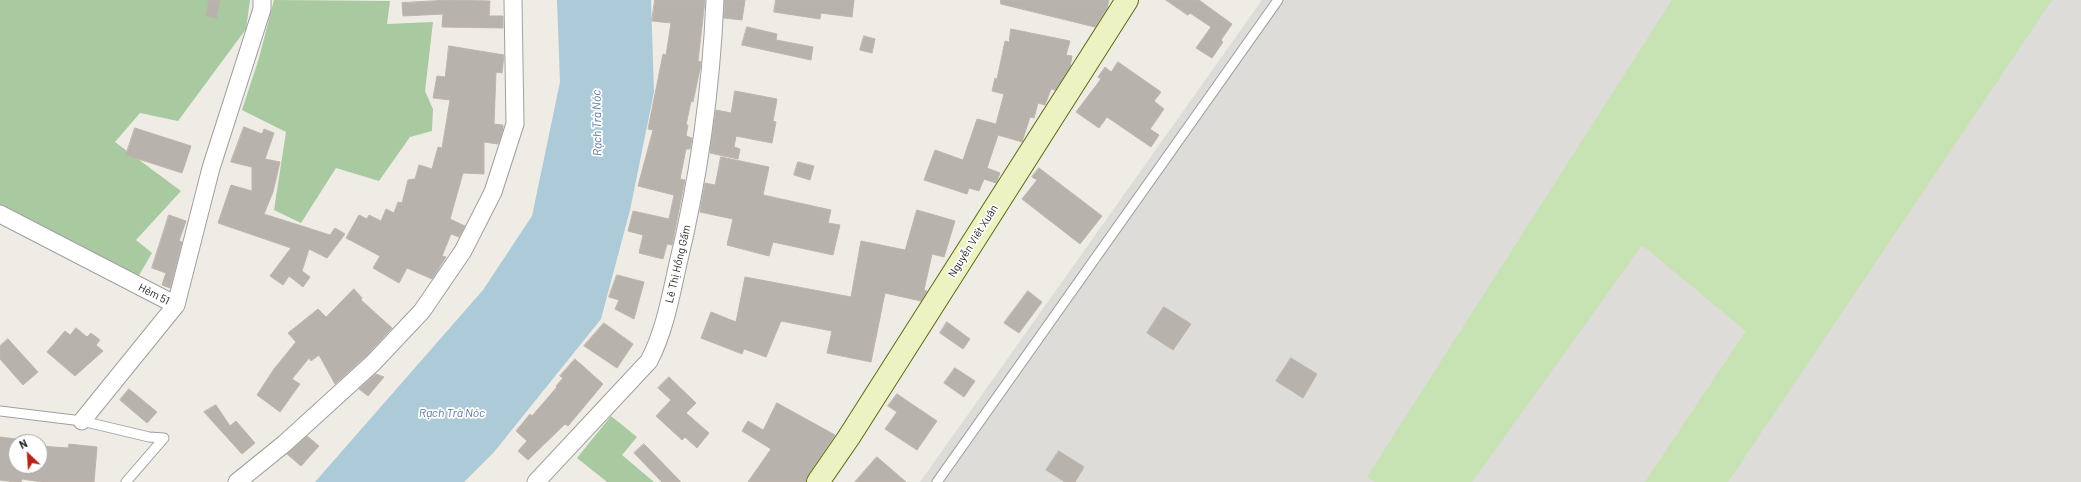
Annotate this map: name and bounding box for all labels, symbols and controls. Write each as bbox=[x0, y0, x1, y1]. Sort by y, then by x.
water label: Rạch Trà Nóc bbox=[589, 90, 605, 156]
street label: Nguyễn Viết Xuân bbox=[945, 202, 1001, 280]
street label: Lê Thị Hồng Gấm bbox=[663, 224, 693, 304]
street label: Hẻm 51 bbox=[136, 281, 172, 307]
water label: Rạch Trà Nóc bbox=[419, 406, 485, 420]
north arrow bbox=[8, 434, 48, 474]
text: N bbox=[17, 436, 29, 451]

